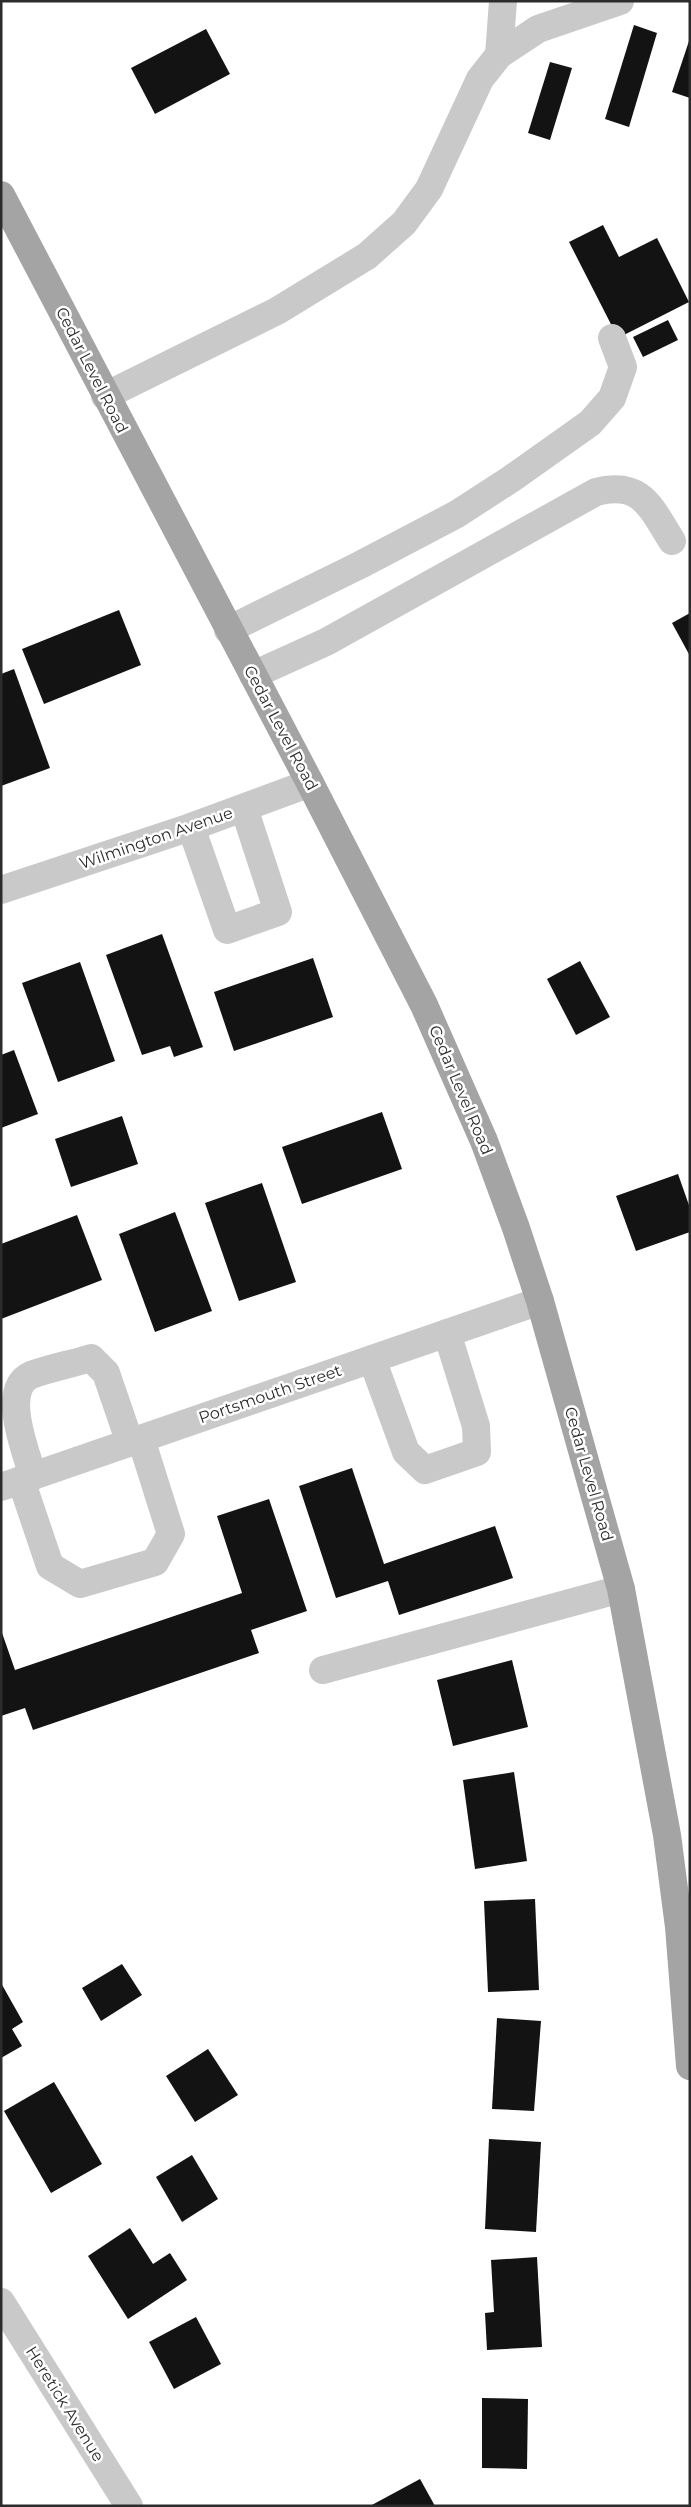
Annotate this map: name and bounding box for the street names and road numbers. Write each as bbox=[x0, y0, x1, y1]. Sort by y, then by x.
street label: Cedar Level Road bbox=[52, 304, 132, 436]
street label: Cedar Level Road bbox=[240, 662, 322, 794]
street label: Wilmington Avenue bbox=[77, 803, 235, 873]
street label: Cedar Level Road bbox=[425, 1022, 497, 1158]
street label: Portsmouth Street bbox=[196, 1360, 344, 1427]
street label: Cedar Level Road bbox=[561, 1405, 617, 1543]
street label: Heretick Avenue bbox=[22, 2343, 108, 2465]

